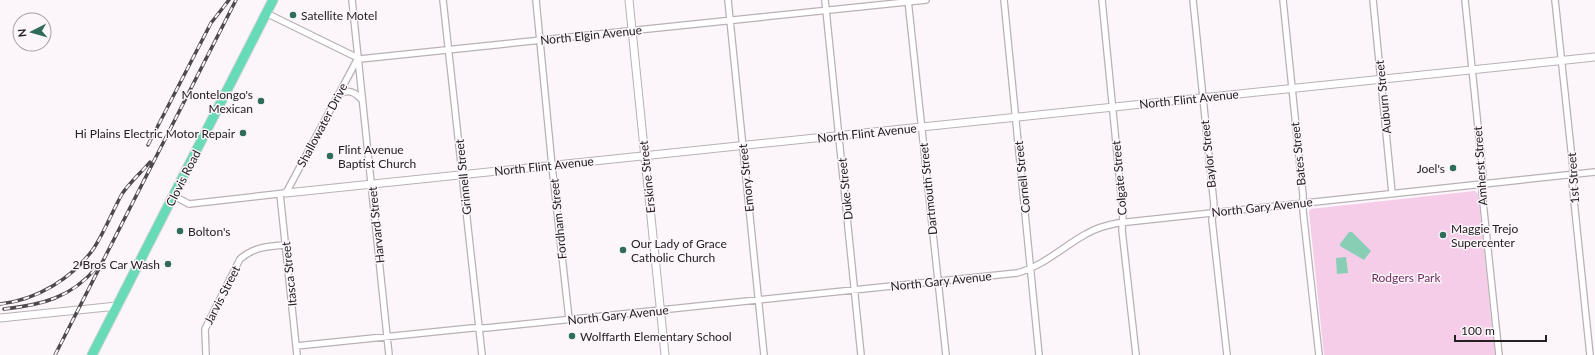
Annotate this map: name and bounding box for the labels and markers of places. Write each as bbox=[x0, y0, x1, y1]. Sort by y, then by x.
place label: Satellite Motel bbox=[301, 8, 377, 23]
marker: Satellite Motel bbox=[288, 10, 298, 20]
place label: Montelongo's Mexican bbox=[181, 87, 253, 116]
marker: Montelongo's Mexican bbox=[256, 96, 266, 106]
place label: Hi Plains Electric Motor Repair bbox=[75, 126, 236, 141]
marker: Hi Plains Electric Motor Repair bbox=[238, 128, 248, 138]
place label: Flint Avenue Baptist Church bbox=[338, 142, 416, 171]
marker: Flint Avenue Baptist Church bbox=[325, 151, 335, 161]
place label: Joel's bbox=[1417, 161, 1445, 176]
marker: Joel's bbox=[1448, 163, 1458, 173]
place label: Maggie Trejo Supercenter bbox=[1451, 221, 1518, 250]
place label: Bolton's bbox=[188, 224, 231, 239]
marker: Bolton's bbox=[175, 226, 185, 236]
marker: Maggie Trejo Supercenter bbox=[1438, 230, 1448, 240]
place label: Our Lady of Grace Catholic Church bbox=[631, 236, 727, 265]
marker: Our Lady of Grace Catholic Church bbox=[618, 245, 628, 255]
place label: 2 Bros Car Wash bbox=[73, 257, 160, 272]
marker: 2 Bros Car Wash bbox=[163, 259, 173, 269]
place label: Wolffarth Elementary School bbox=[580, 329, 732, 344]
marker: Wolffarth Elementary School bbox=[567, 331, 577, 341]

